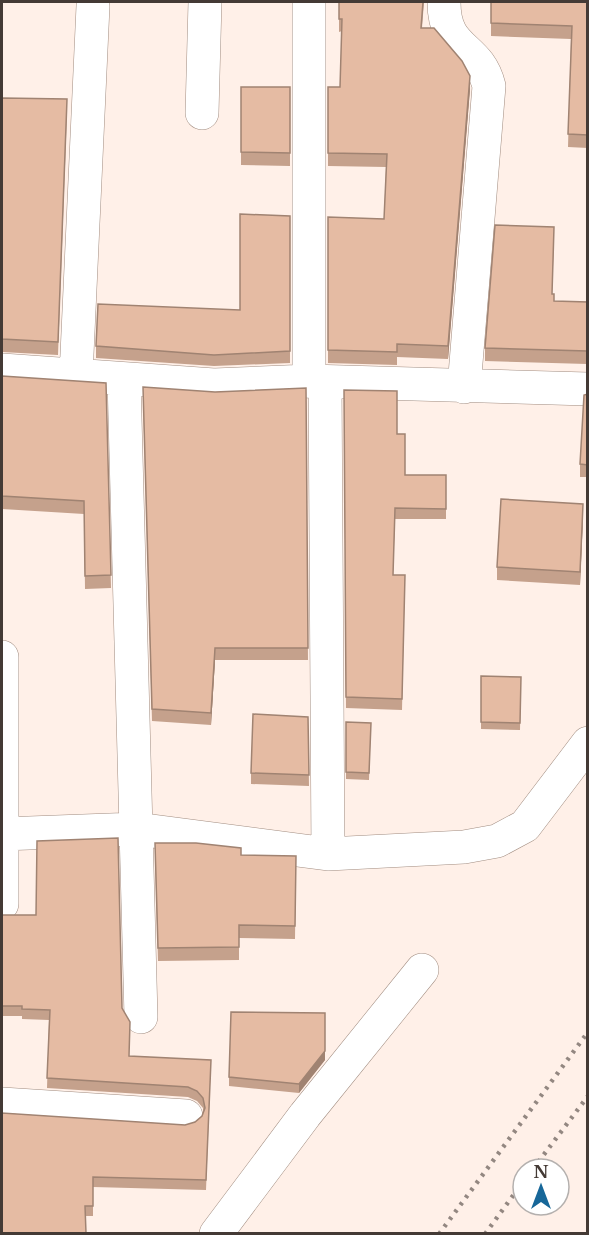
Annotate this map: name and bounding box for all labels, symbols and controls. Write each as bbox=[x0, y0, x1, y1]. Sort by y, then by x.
north arrow bbox=[511, 1157, 571, 1217]
text: N bbox=[533, 1162, 549, 1182]

